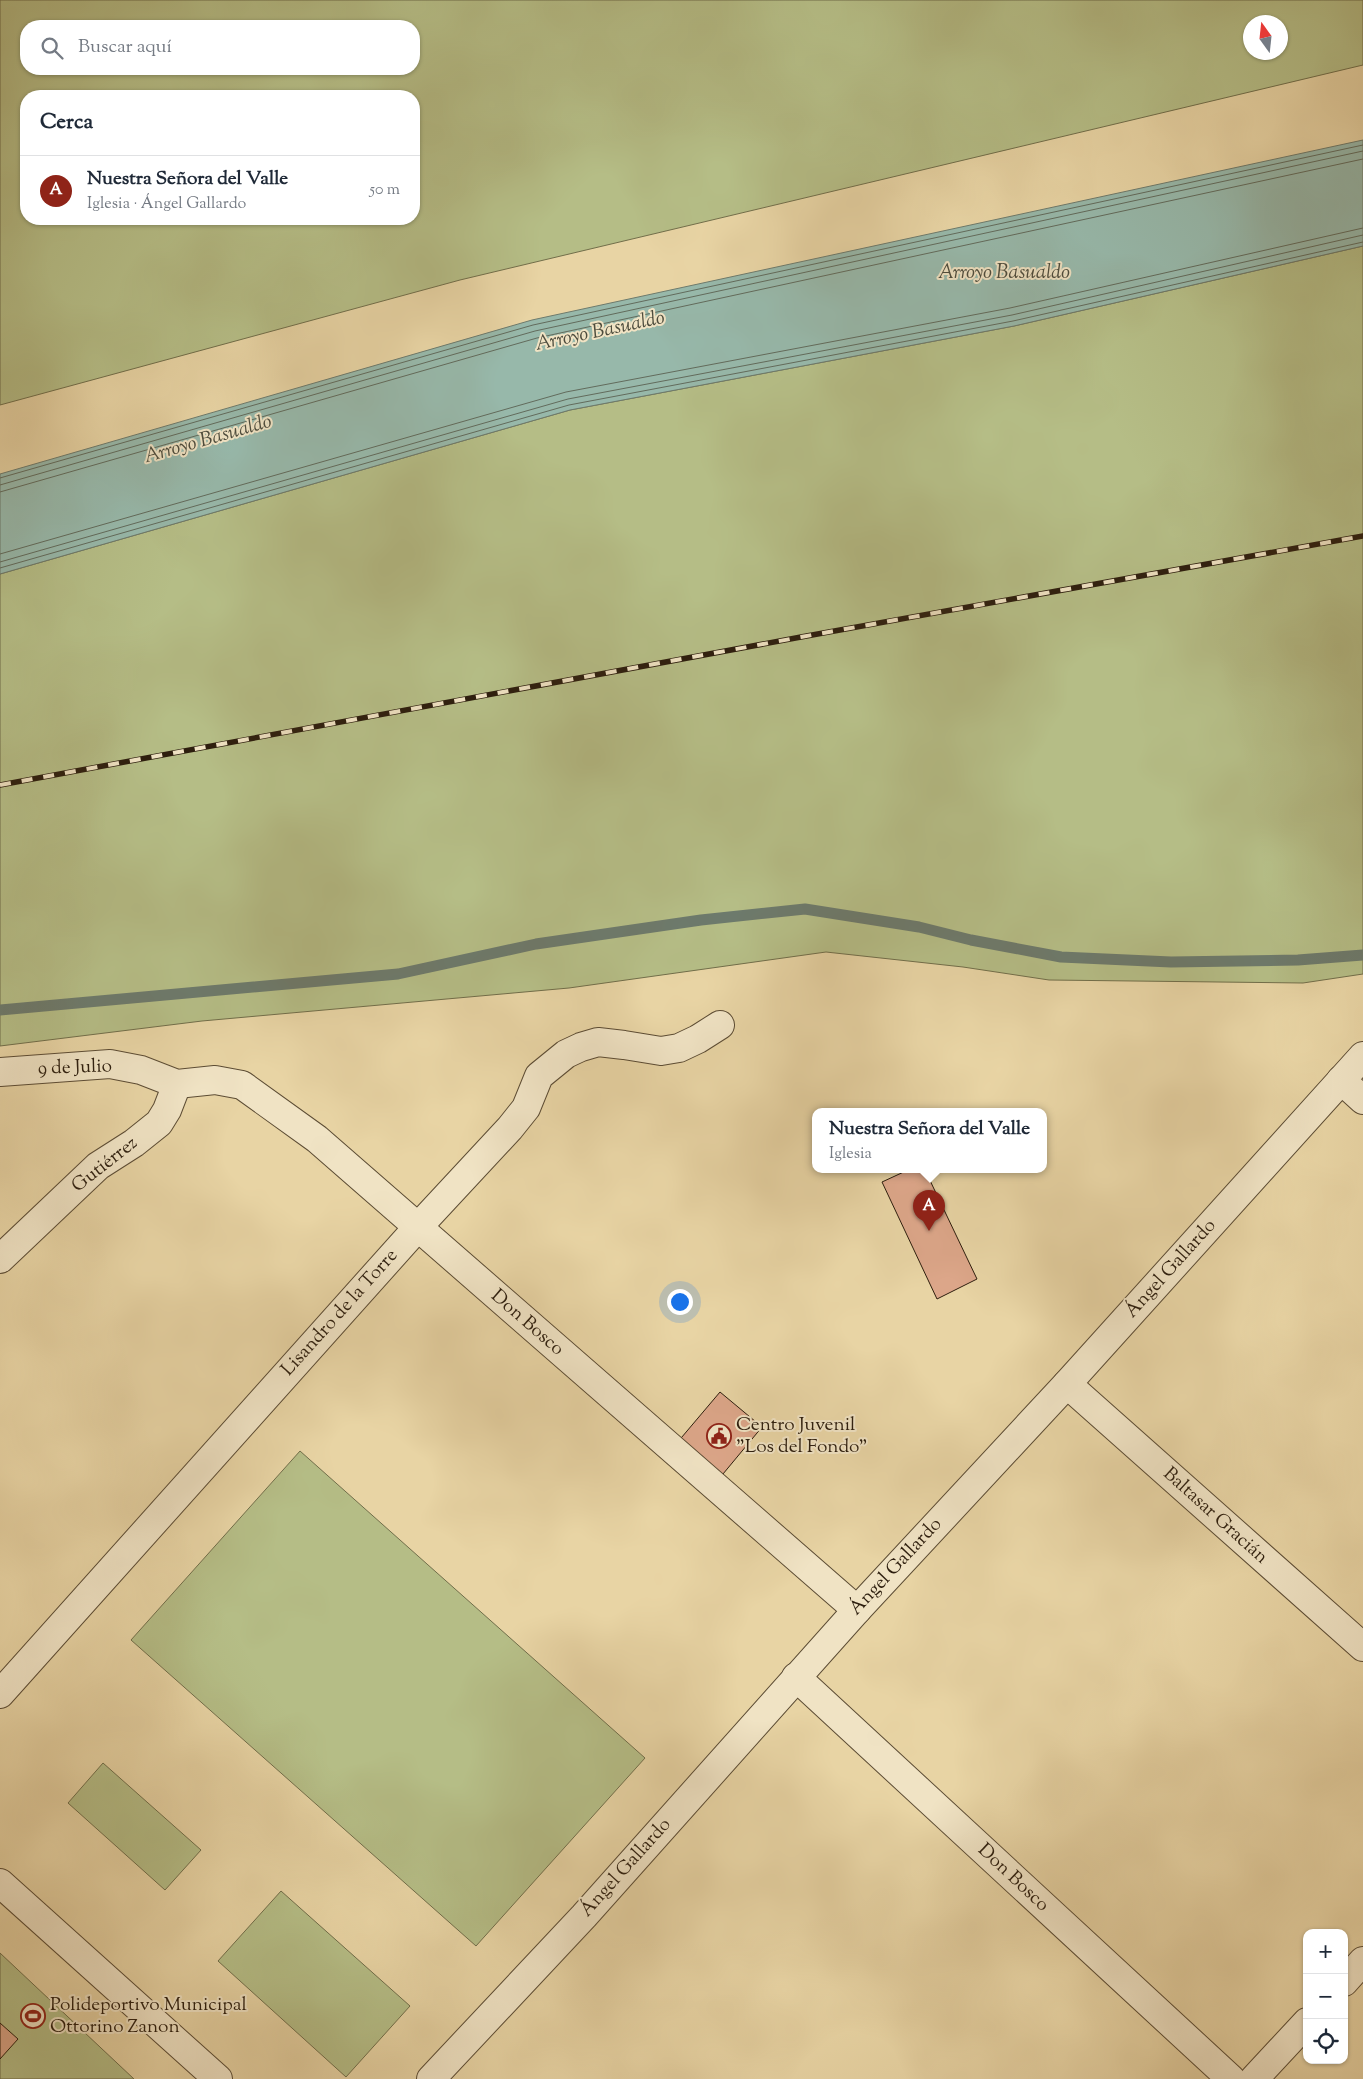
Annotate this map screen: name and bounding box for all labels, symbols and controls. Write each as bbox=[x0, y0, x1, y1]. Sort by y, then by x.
north arrow bbox=[1243, 15, 1288, 60]
search box bbox=[20, 20, 420, 75]
icon: search bbox=[38, 34, 66, 62]
text: Buscar aquí bbox=[78, 34, 172, 61]
text: Cerca bbox=[40, 108, 93, 138]
text: Nuestra Señora del Valle bbox=[87, 166, 288, 193]
text: A bbox=[50, 179, 63, 202]
text: 50 m bbox=[369, 179, 400, 202]
text: Iglesia · Ángel Gallardo bbox=[87, 193, 246, 216]
water label: Arroyo Basualdo bbox=[938, 259, 1070, 288]
water label: Arroyo Basualdo bbox=[532, 304, 668, 360]
water label: Arroyo Basualdo bbox=[141, 408, 275, 472]
street label: 9 de Julio bbox=[37, 1053, 113, 1083]
popup bbox=[812, 1108, 1047, 1173]
text: Nuestra Señora del Valle bbox=[829, 1116, 1030, 1143]
street label: Gutiérrez bbox=[66, 1131, 144, 1199]
text: Iglesia bbox=[829, 1143, 872, 1166]
pin: A bbox=[913, 1190, 945, 1231]
street label: Ángel Gallardo bbox=[1119, 1213, 1223, 1325]
street label: Lisandro de la Torre bbox=[275, 1243, 405, 1383]
street label: Don Bosco bbox=[484, 1283, 570, 1363]
your location bbox=[667, 1289, 693, 1315]
place label: Centro Juvenil "Los del Fondo" bbox=[736, 1412, 868, 1461]
public building icon: Centro Juvenil "Los del Fondo" bbox=[706, 1423, 732, 1449]
street label: Baltasar Gracián bbox=[1156, 1461, 1274, 1571]
street label: Ángel Gallardo bbox=[843, 1512, 949, 1622]
street label: Ángel Gallardo bbox=[574, 1812, 678, 1924]
street label: Don Bosco bbox=[971, 1838, 1055, 1918]
map controls bbox=[1303, 1929, 1348, 2064]
button: + bbox=[1303, 1929, 1348, 1974]
button: − bbox=[1303, 1974, 1348, 2019]
place label: Polideportivo Municipal Ottorino Zanon bbox=[50, 1992, 247, 2041]
sports icon: Polideportivo Municipal Ottorino Zanon bbox=[20, 2003, 46, 2029]
button: locate bbox=[1303, 2019, 1348, 2064]

